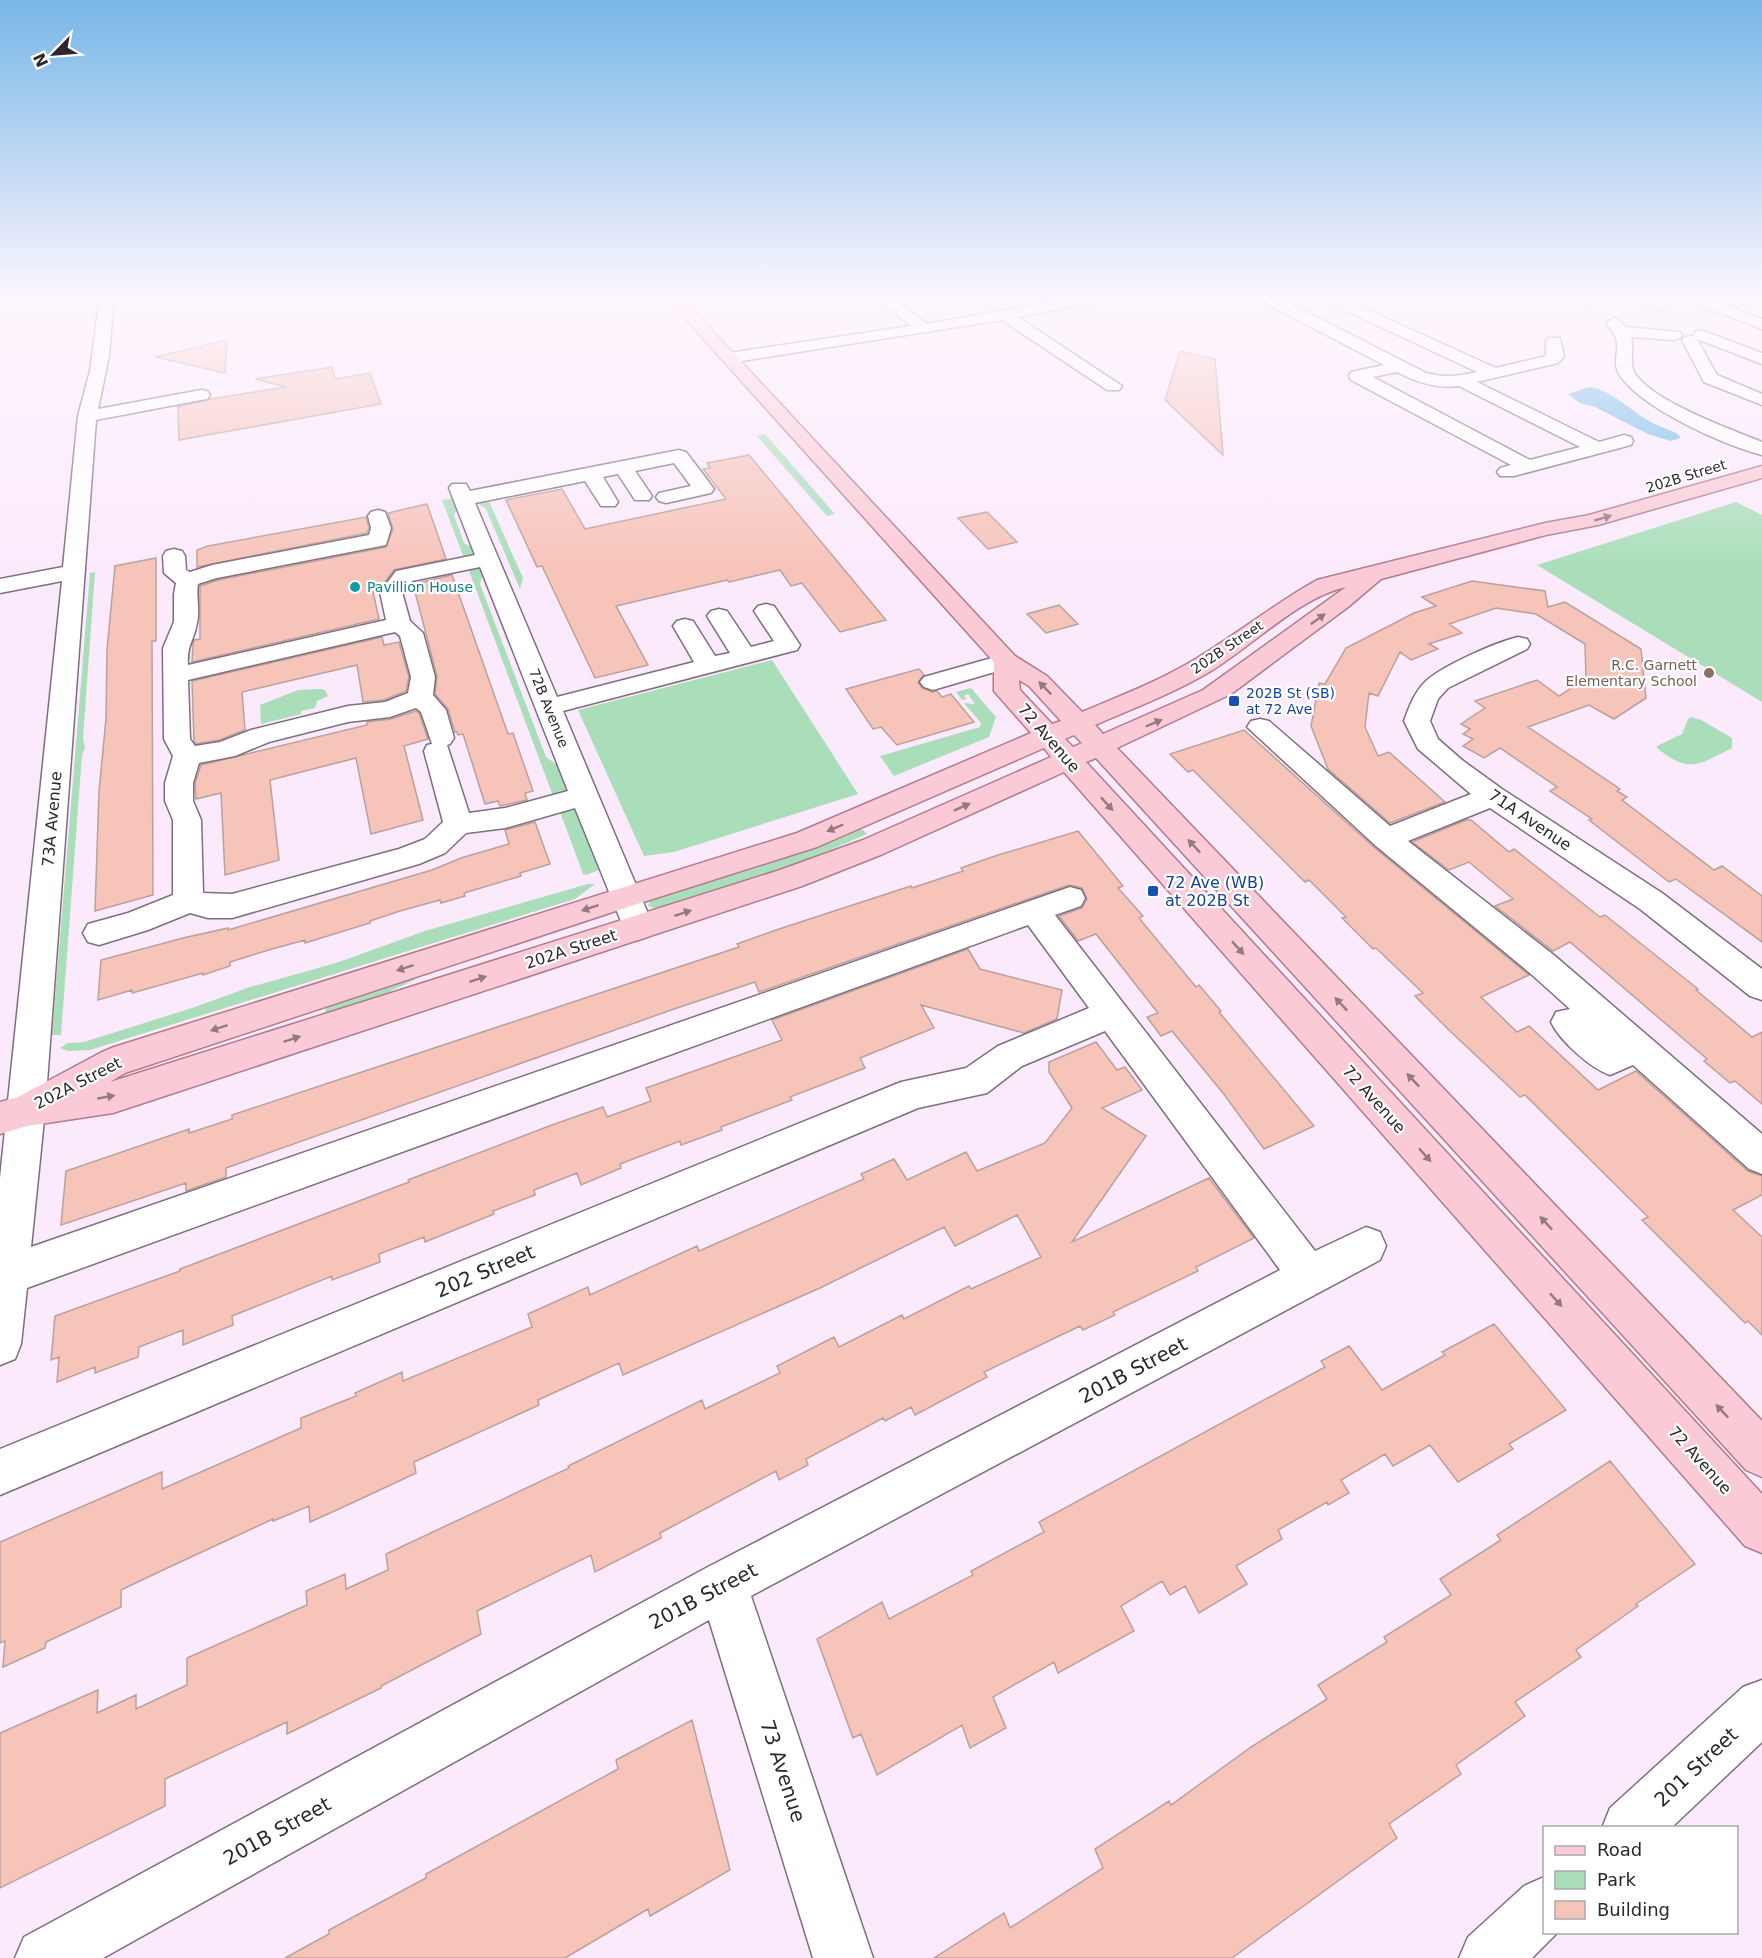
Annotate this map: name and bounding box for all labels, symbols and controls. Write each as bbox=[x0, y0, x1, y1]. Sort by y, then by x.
north arrow bbox=[24, 24, 84, 84]
text: N bbox=[29, 50, 52, 70]
street label: 202B Street bbox=[1644, 456, 1729, 496]
one-way arrow bbox=[1594, 513, 1612, 522]
place label: Pavillion House bbox=[367, 579, 473, 595]
marker: Pavillion House bbox=[348, 580, 362, 594]
one-way arrow bbox=[1309, 613, 1325, 625]
street label: 202B Street bbox=[1188, 617, 1266, 677]
place label: R.C. Garnett Elementary School bbox=[1565, 657, 1698, 689]
street label: 72B Avenue bbox=[526, 666, 572, 750]
marker: R.C. Garnett Elementary School bbox=[1702, 666, 1716, 680]
one-way arrow bbox=[1038, 682, 1052, 696]
place label: 202B St (SB) at 72 Ave bbox=[1246, 685, 1335, 717]
marker: 202B St (SB) at 72 Ave bbox=[1227, 694, 1241, 708]
street label: 72 Avenue bbox=[1014, 700, 1084, 776]
one-way arrow bbox=[1145, 718, 1163, 727]
street label: 73A Avenue bbox=[38, 770, 66, 868]
street label: 71A Avenue bbox=[1485, 785, 1575, 855]
one-way arrow bbox=[1100, 796, 1114, 811]
one-way arrow bbox=[953, 803, 970, 812]
one-way arrow bbox=[826, 823, 844, 833]
one-way arrow bbox=[1187, 839, 1201, 853]
place label: 72 Ave (WB) at 202B St bbox=[1165, 873, 1264, 910]
marker: 72 Ave (WB) at 202B St bbox=[1146, 884, 1160, 898]
one-way arrow bbox=[581, 904, 599, 913]
one-way arrow bbox=[674, 908, 692, 917]
street label: 202A Street bbox=[523, 925, 619, 973]
one-way arrow bbox=[1231, 940, 1244, 955]
one-way arrow bbox=[396, 964, 414, 973]
one-way arrow bbox=[469, 974, 487, 984]
one-way arrow bbox=[1334, 996, 1348, 1011]
one-way arrow bbox=[210, 1024, 228, 1033]
one-way arrow bbox=[283, 1034, 301, 1043]
street label: 202A Street bbox=[31, 1053, 125, 1113]
street label: 72 Avenue bbox=[1339, 1061, 1409, 1137]
one-way arrow bbox=[1406, 1074, 1420, 1088]
one-way arrow bbox=[97, 1093, 116, 1102]
one-way arrow bbox=[1418, 1147, 1431, 1162]
one-way arrow bbox=[1539, 1215, 1553, 1230]
street label: 202 Street bbox=[432, 1239, 538, 1303]
one-way arrow bbox=[1549, 1292, 1562, 1307]
street label: 201B Street bbox=[1075, 1331, 1191, 1409]
one-way arrow bbox=[1715, 1404, 1729, 1419]
street label: 72 Avenue bbox=[1665, 1422, 1735, 1498]
street label: 201B Street bbox=[645, 1557, 761, 1635]
street label: 73 Avenue bbox=[755, 1717, 811, 1825]
street label: 201 Street bbox=[1649, 1722, 1743, 1812]
street label: 201B Street bbox=[219, 1792, 335, 1870]
legend bbox=[1543, 1826, 1738, 1934]
text: Road bbox=[1597, 1839, 1642, 1860]
text: Park bbox=[1597, 1869, 1636, 1890]
text: Building bbox=[1597, 1899, 1670, 1920]

